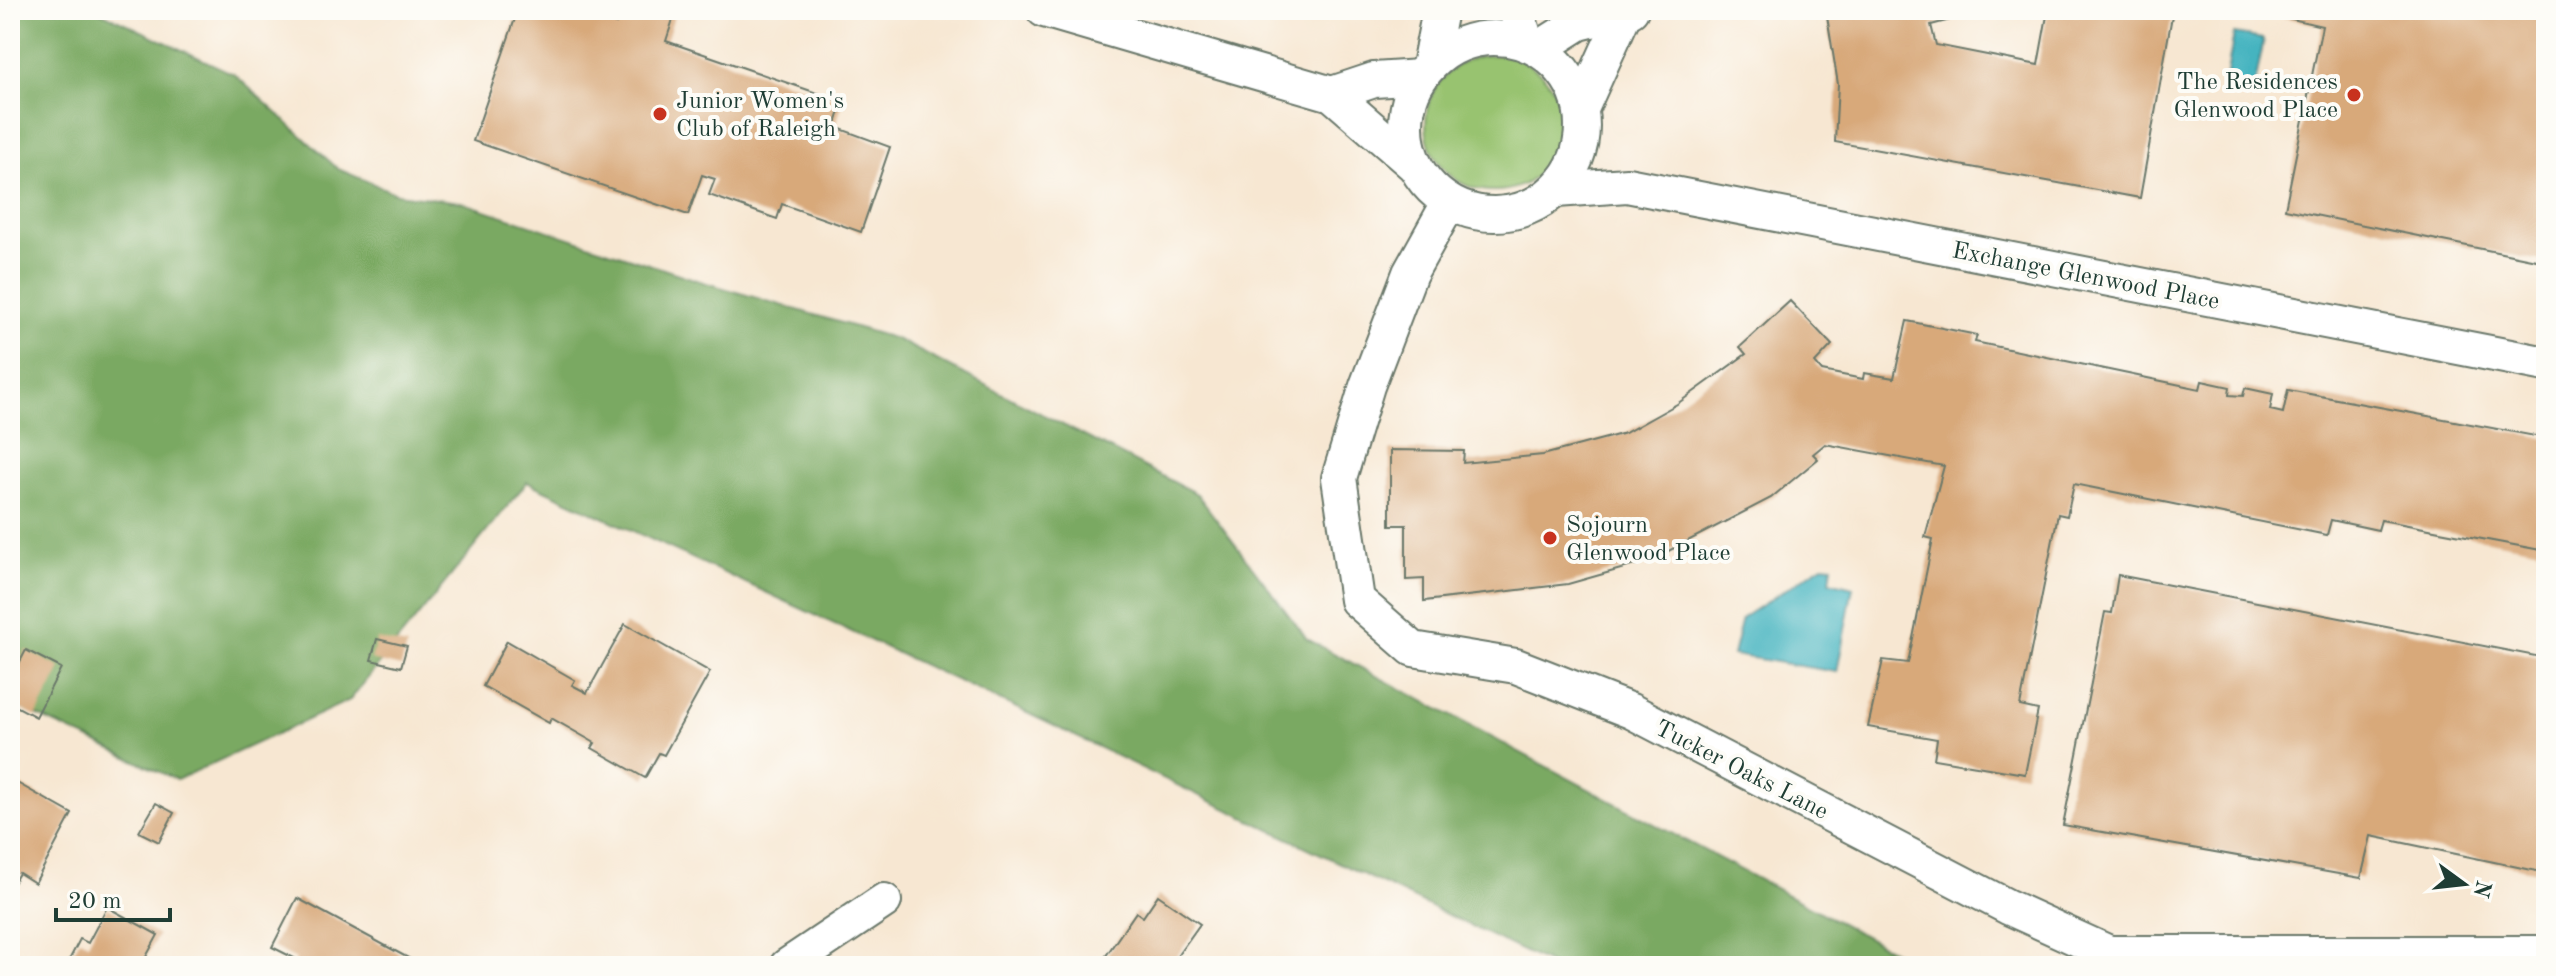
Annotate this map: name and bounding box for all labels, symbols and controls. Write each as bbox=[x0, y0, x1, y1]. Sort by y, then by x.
place label: The Residences Glenwood Place bbox=[2174, 71, 2338, 123]
marker: The Residences Glenwood Place bbox=[2345, 86, 2363, 104]
place label: Junior Women's Club of Raleigh bbox=[676, 90, 844, 142]
marker: Junior Women's Club of Raleigh bbox=[651, 105, 669, 123]
street label: Exchange Glenwood Place bbox=[1950, 239, 2221, 315]
place label: Sojourn Glenwood Place bbox=[1566, 514, 1730, 566]
marker: Sojourn Glenwood Place bbox=[1541, 529, 1559, 547]
street label: Tucker Oaks Lane bbox=[1651, 717, 1832, 825]
north arrow bbox=[2424, 844, 2504, 924]
scale bar bbox=[56, 872, 170, 922]
text: N bbox=[2469, 878, 2494, 900]
text: 20 m bbox=[68, 890, 122, 914]

